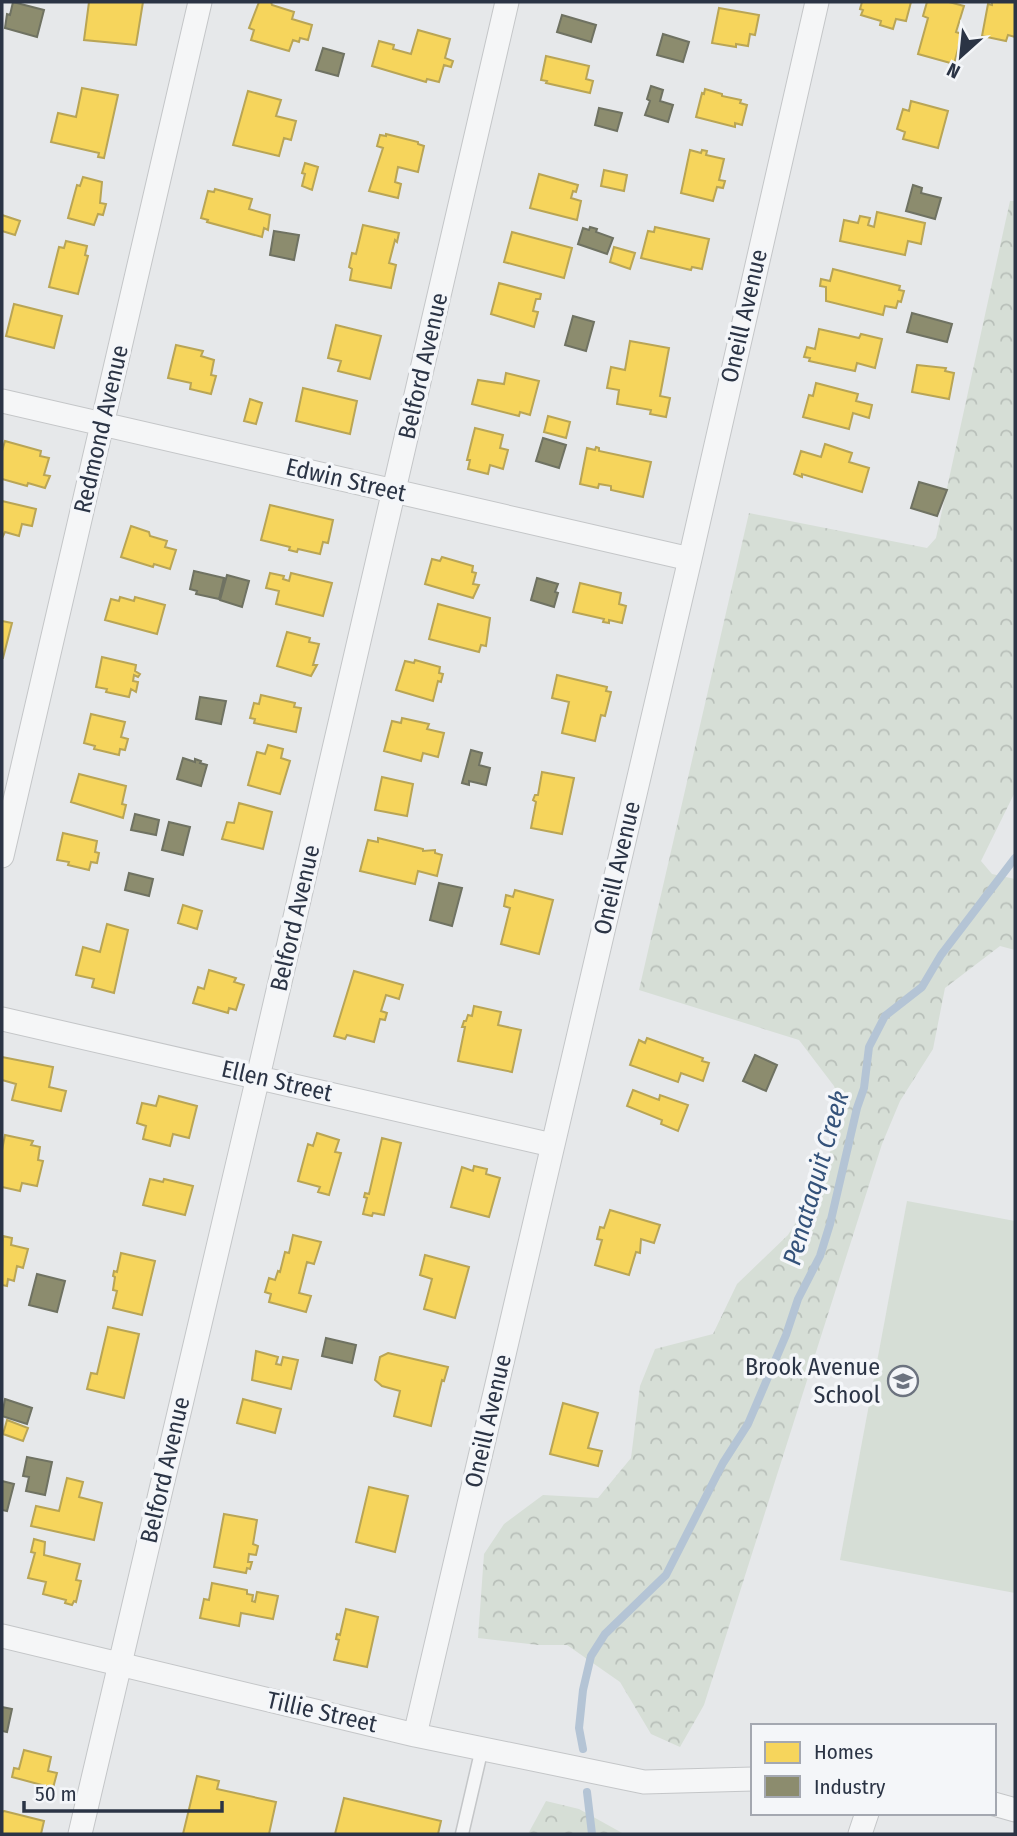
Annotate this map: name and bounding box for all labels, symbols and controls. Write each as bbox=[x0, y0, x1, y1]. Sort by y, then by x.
north arrow bbox=[926, 21, 996, 91]
text: N bbox=[943, 58, 964, 84]
street label: Oneill Avenue bbox=[715, 247, 773, 385]
street label: Belford Avenue bbox=[393, 290, 453, 442]
street label: Redmond Avenue bbox=[68, 342, 134, 516]
street label: Edwin Street bbox=[283, 453, 409, 507]
street label: Oneill Avenue bbox=[588, 799, 646, 937]
street label: Belford Avenue bbox=[265, 842, 325, 994]
street label: Ellen Street bbox=[219, 1055, 335, 1107]
water label: Penataquit Creek bbox=[776, 1087, 856, 1269]
street label: Oneill Avenue bbox=[459, 1352, 517, 1490]
place label: Brook Avenue School bbox=[745, 1353, 880, 1409]
school or university icon: Brook Avenue School bbox=[886, 1364, 920, 1398]
street label: Belford Avenue bbox=[135, 1394, 195, 1546]
street label: Tillie Street bbox=[264, 1686, 380, 1738]
legend bbox=[751, 1724, 996, 1815]
text: Homes bbox=[814, 1739, 873, 1765]
scale bar bbox=[24, 1770, 222, 1814]
text: Industry bbox=[814, 1774, 886, 1800]
text: 50 m bbox=[35, 1781, 77, 1807]

